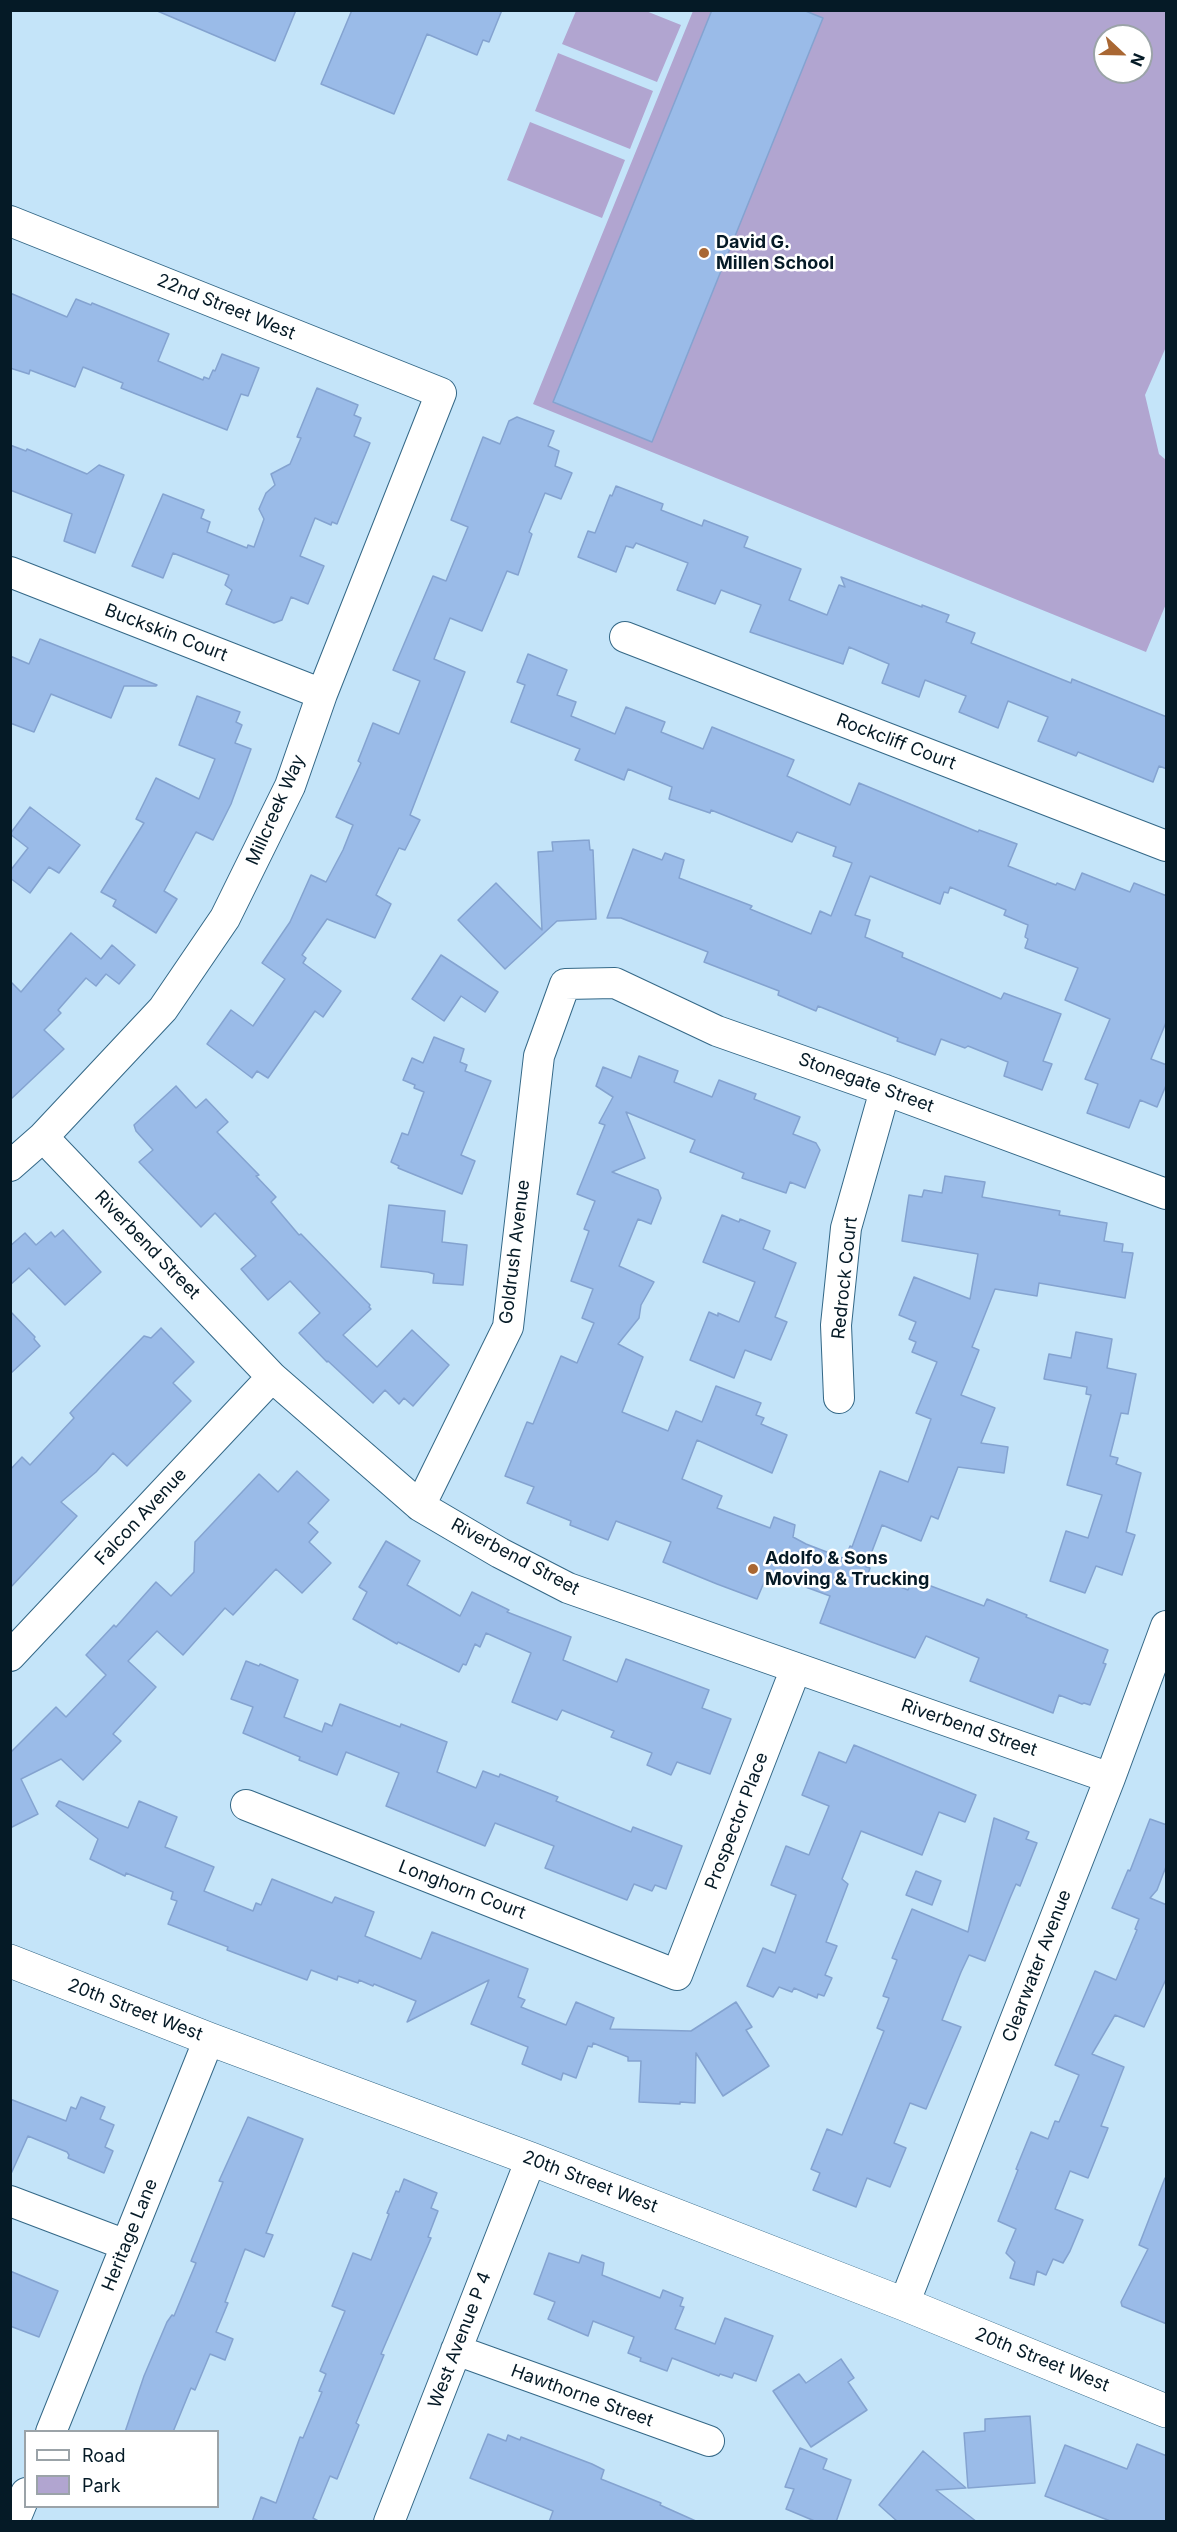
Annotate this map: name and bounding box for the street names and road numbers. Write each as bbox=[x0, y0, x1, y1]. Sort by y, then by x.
street label: 22nd Street West bbox=[154, 269, 298, 345]
street label: Buckskin Court bbox=[102, 600, 230, 666]
street label: Rockcliff Court bbox=[833, 709, 959, 775]
street label: Millcreek Way bbox=[242, 751, 310, 869]
street label: Stonegate Street bbox=[795, 1049, 937, 1117]
street label: Goldrush Avenue bbox=[495, 1178, 535, 1326]
street label: Riverbend Street bbox=[90, 1186, 204, 1304]
street label: Redrock Court bbox=[828, 1216, 862, 1340]
street label: Falcon Avenue bbox=[91, 1464, 191, 1570]
street label: Riverbend Street bbox=[447, 1514, 583, 1600]
street label: Riverbend Street bbox=[898, 1695, 1040, 1761]
street label: Prospector Place bbox=[701, 1749, 773, 1893]
street label: Longhorn Court bbox=[395, 1856, 529, 1924]
street label: Clearwater Avenue bbox=[998, 1887, 1076, 2045]
street label: 20th Street West bbox=[64, 1974, 206, 2046]
street label: 20th Street West bbox=[519, 2146, 661, 2218]
street label: Heritage Lane bbox=[98, 2176, 162, 2294]
street label: West Avenue P 4 bbox=[424, 2269, 496, 2411]
street label: 20th Street West bbox=[972, 2323, 1112, 2397]
street label: Hawthorne Street bbox=[508, 2360, 656, 2432]

